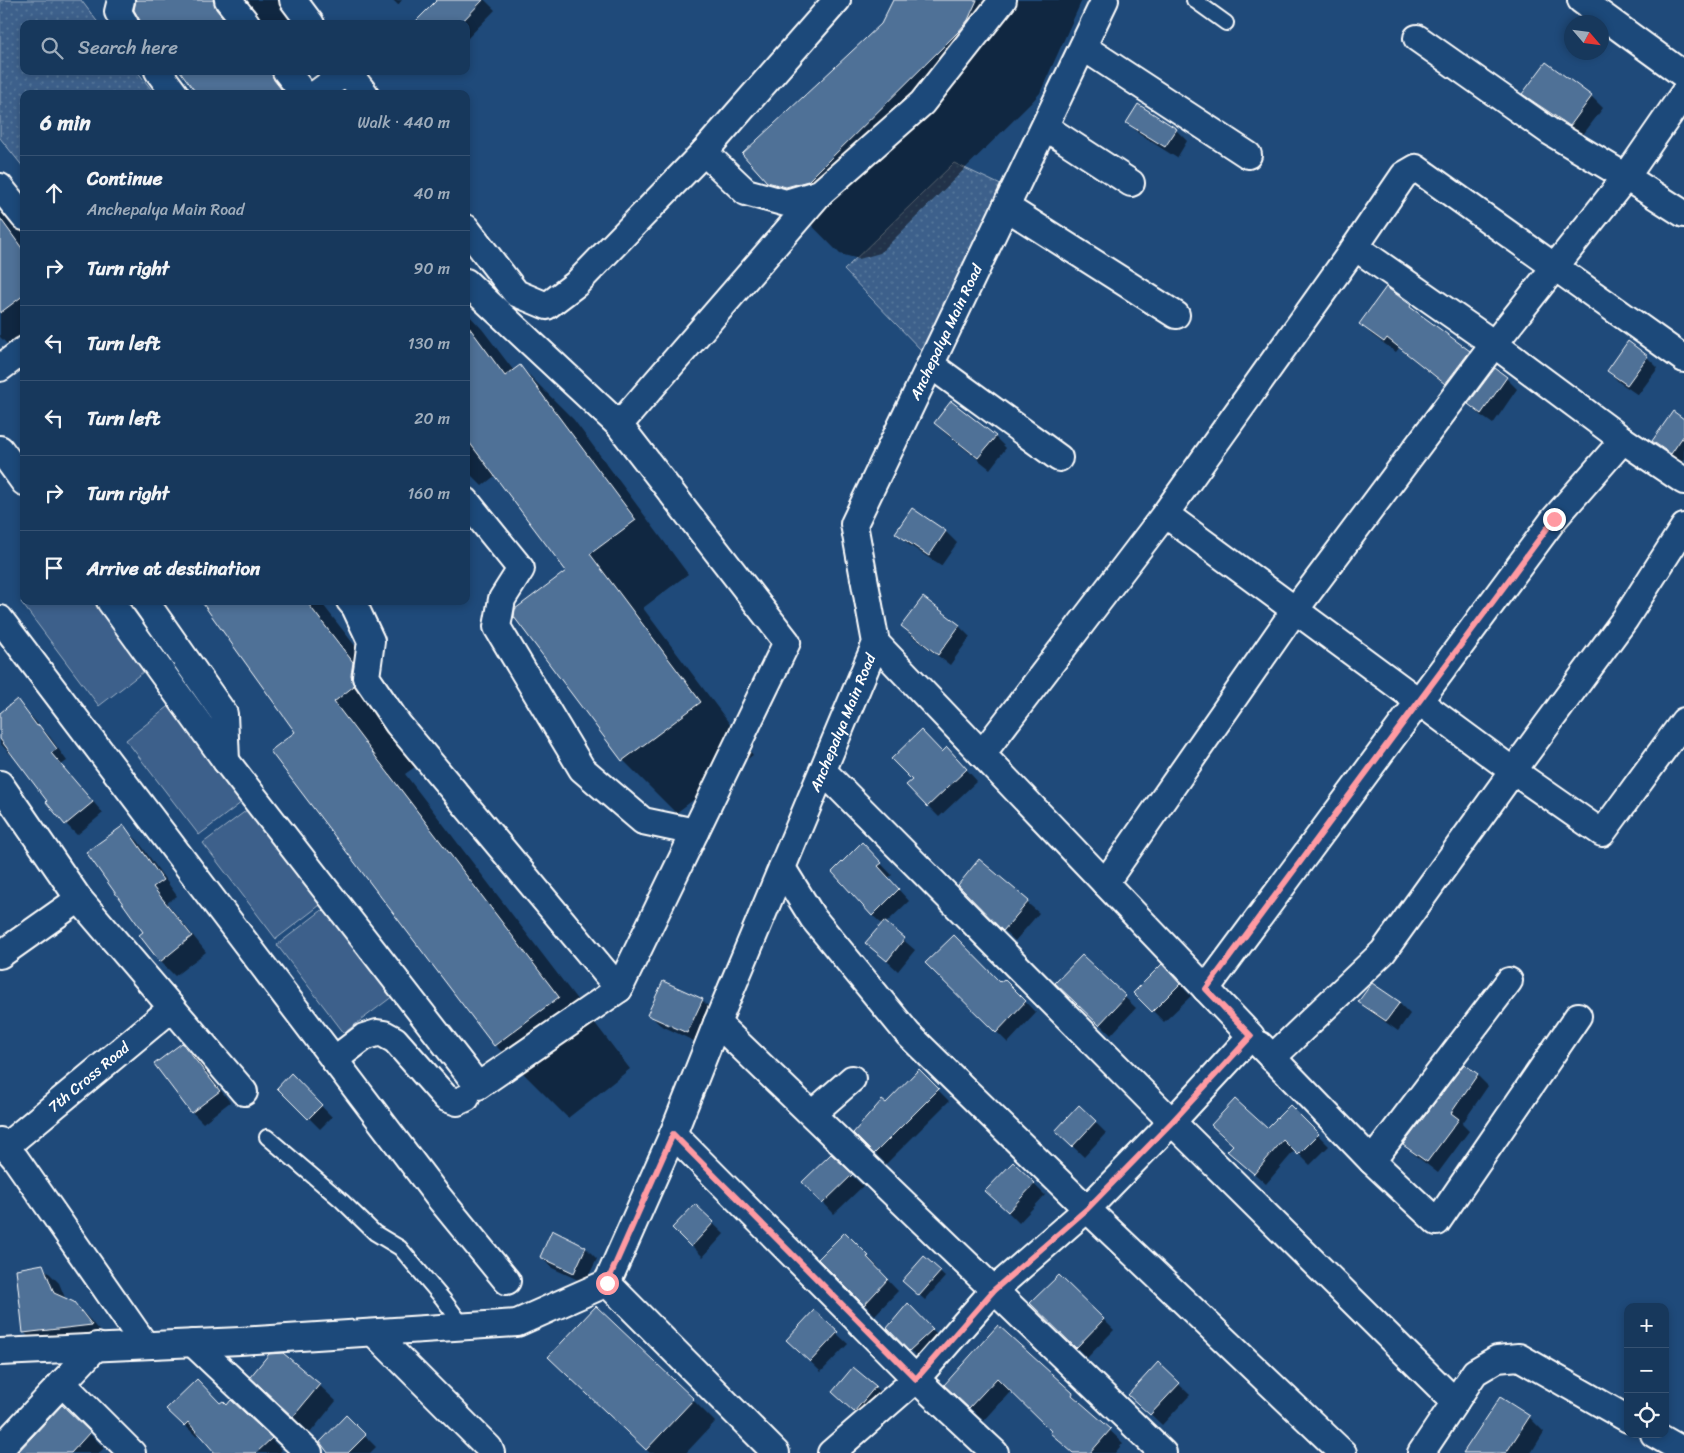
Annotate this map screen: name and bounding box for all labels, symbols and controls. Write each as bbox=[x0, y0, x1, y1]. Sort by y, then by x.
north arrow bbox=[1564, 15, 1609, 60]
search box bbox=[20, 20, 470, 75]
text: Search here bbox=[78, 31, 178, 64]
icon: search bbox=[38, 34, 66, 62]
text: 6 min bbox=[40, 104, 91, 142]
text: Walk · 440 m bbox=[357, 108, 450, 137]
text: Continue bbox=[87, 162, 163, 195]
icon: ahead bbox=[40, 179, 68, 207]
text: 40 m bbox=[413, 179, 450, 208]
text: Anchepalya Main Road bbox=[87, 195, 245, 224]
text: Turn right bbox=[87, 252, 169, 285]
icon: right bbox=[40, 254, 68, 282]
text: 90 m bbox=[414, 254, 450, 283]
street label: Anchepalya Main Road bbox=[902, 259, 990, 405]
text: Turn left bbox=[87, 327, 160, 360]
icon: left bbox=[40, 329, 68, 357]
text: 130 m bbox=[408, 329, 450, 358]
text: Turn left bbox=[87, 402, 160, 435]
icon: left bbox=[40, 404, 68, 432]
text: 20 m bbox=[414, 404, 450, 433]
text: Turn right bbox=[87, 477, 169, 510]
icon: right bbox=[40, 479, 68, 507]
text: 160 m bbox=[407, 479, 450, 508]
route end bbox=[1543, 508, 1566, 531]
text: Arrive at destination bbox=[87, 552, 260, 585]
icon: arrive bbox=[40, 554, 68, 582]
street label: Anchepalya Main Road bbox=[802, 648, 884, 797]
street label: 7th Cross Road bbox=[42, 1035, 136, 1119]
route start bbox=[596, 1272, 619, 1295]
map controls bbox=[1624, 1303, 1669, 1438]
button: + bbox=[1624, 1303, 1669, 1348]
button: − bbox=[1624, 1348, 1669, 1393]
button: locate bbox=[1624, 1393, 1669, 1438]

